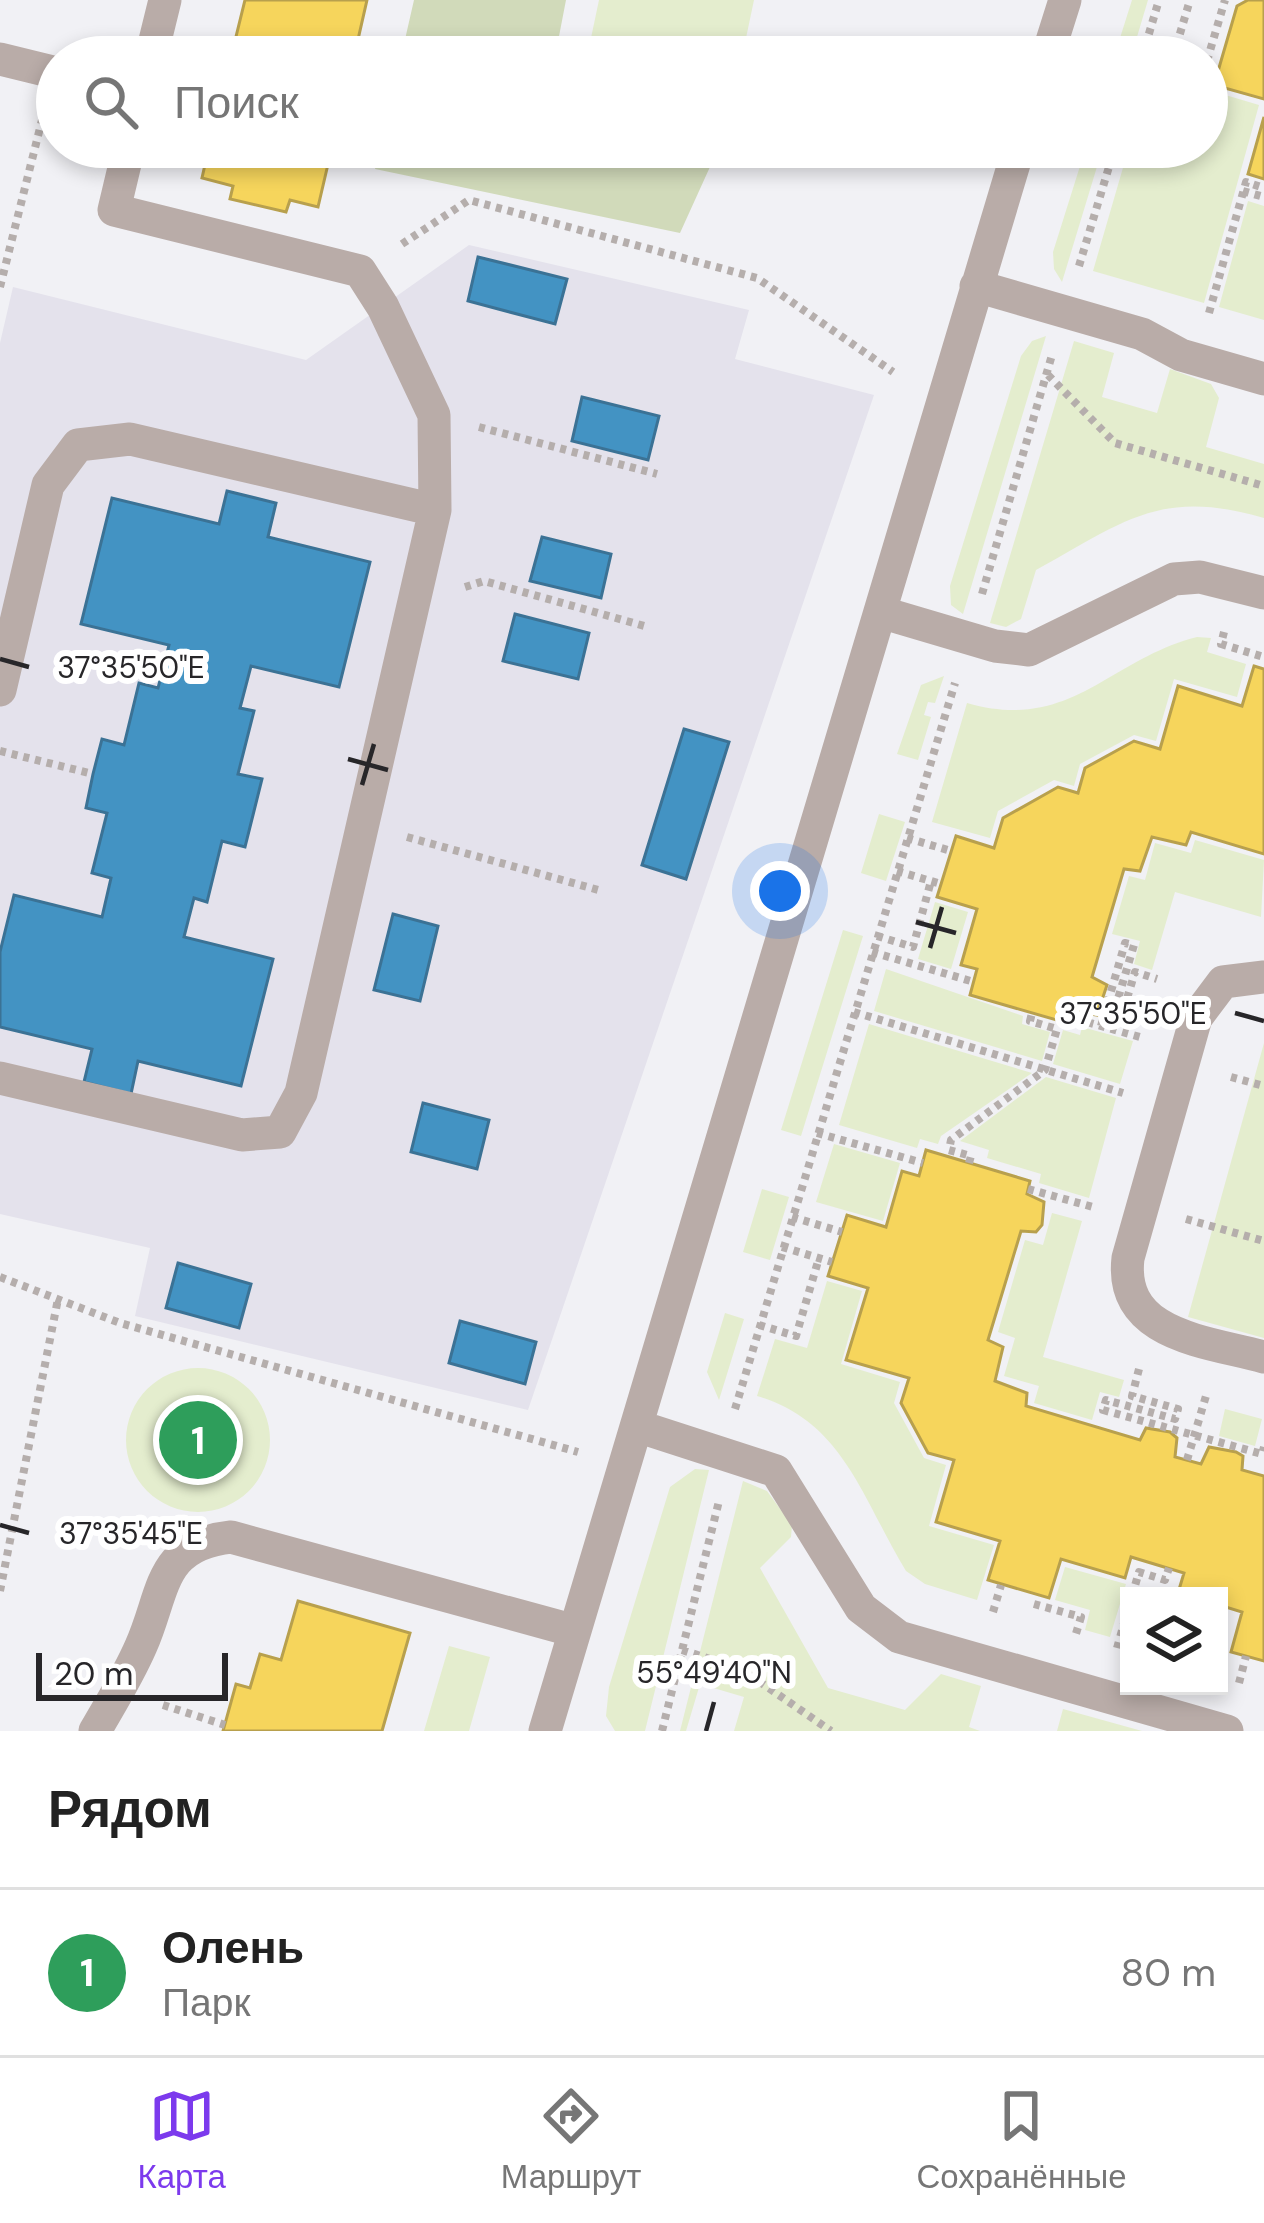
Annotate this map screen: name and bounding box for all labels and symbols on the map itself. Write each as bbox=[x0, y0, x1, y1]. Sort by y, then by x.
text: 37°35'50"E bbox=[57, 648, 205, 687]
your location bbox=[750, 861, 810, 921]
text: 37°35'50"E bbox=[1059, 994, 1207, 1033]
pin: 1 bbox=[159, 1395, 237, 1485]
text: 37°35'45"E bbox=[59, 1514, 203, 1553]
scale bar bbox=[36, 1647, 228, 1700]
text: 55°49'40"N bbox=[636, 1653, 792, 1692]

